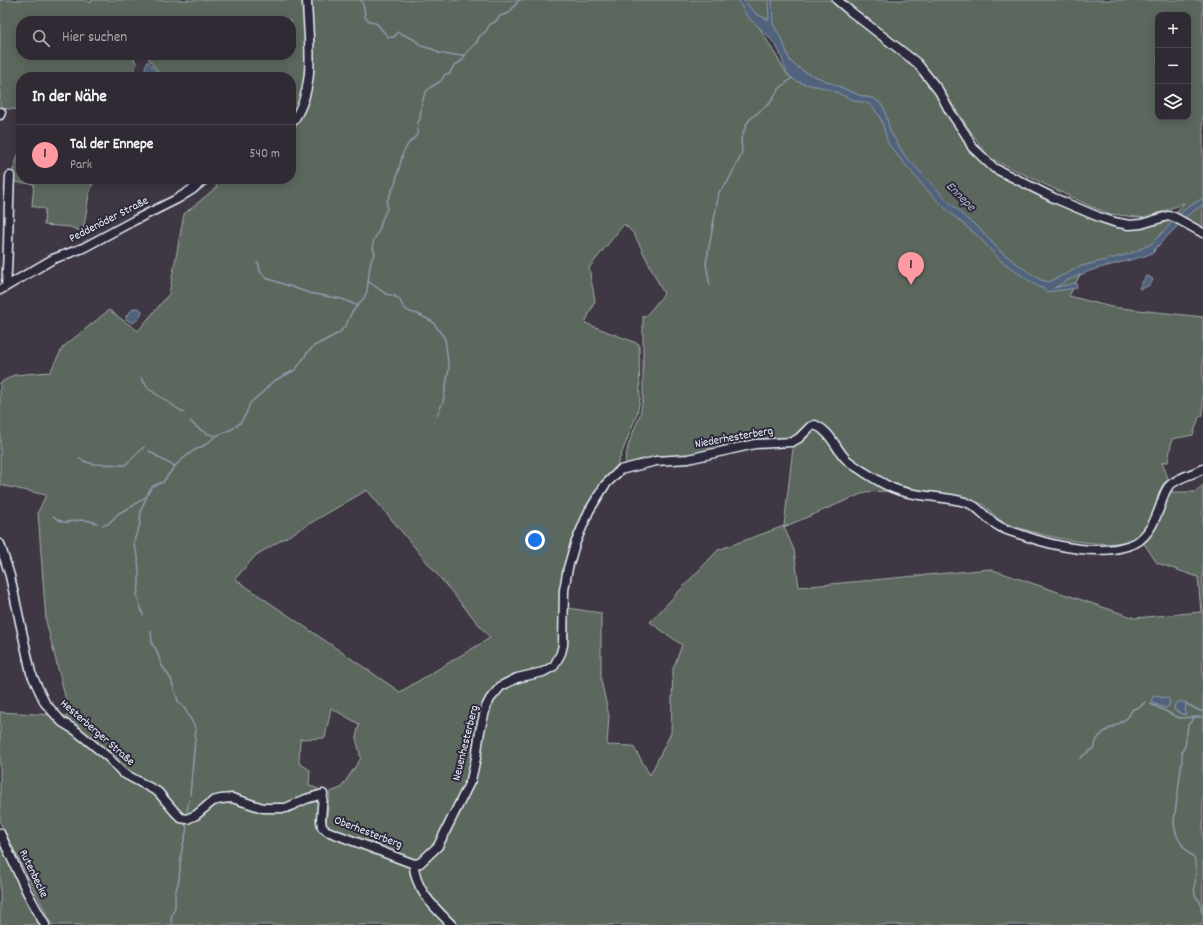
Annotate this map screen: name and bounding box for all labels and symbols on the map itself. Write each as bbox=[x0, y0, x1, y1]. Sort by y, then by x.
water label: Ennepe bbox=[941, 178, 980, 217]
street label: Peddenöder Straße bbox=[66, 193, 152, 247]
pin: 1 bbox=[898, 252, 924, 285]
street label: Niederhesterberg bbox=[694, 423, 774, 453]
your location bbox=[525, 530, 545, 550]
street label: Hesterberger Straße bbox=[56, 696, 138, 770]
street label: Neuenhesterberg bbox=[448, 703, 484, 783]
street label: Oberhesterberg bbox=[331, 812, 405, 854]
street label: Rutenbecke bbox=[14, 847, 52, 901]

